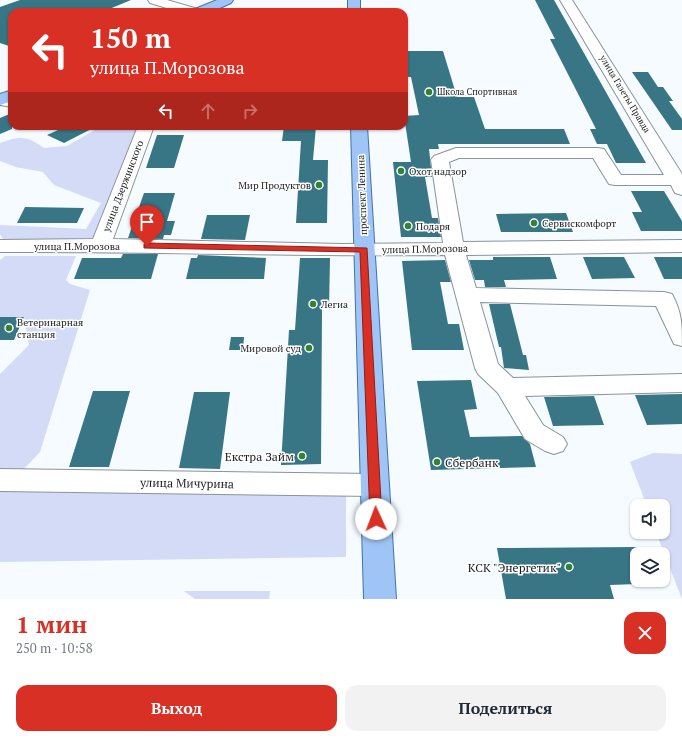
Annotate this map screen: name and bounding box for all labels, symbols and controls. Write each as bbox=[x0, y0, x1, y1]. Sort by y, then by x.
text: 150 m bbox=[90, 19, 171, 56]
icon: left bbox=[24, 24, 76, 76]
street label: улица Газеты Правда bbox=[597, 52, 653, 135]
text: улица П.Морозова bbox=[90, 55, 245, 79]
place label: Школа Спортивная bbox=[437, 86, 518, 98]
marker: Школа Спортивная bbox=[424, 87, 434, 97]
icon: left bbox=[155, 100, 177, 122]
icon: ahead bbox=[197, 100, 219, 122]
icon: right bbox=[239, 100, 261, 122]
street label: улица Дзержинского bbox=[99, 138, 147, 234]
street label: проспект Ленина bbox=[354, 155, 370, 235]
place label: Охот надзор bbox=[409, 165, 467, 178]
marker: Охот надзор bbox=[396, 166, 406, 176]
place label: Мир Продуктов bbox=[238, 179, 311, 192]
marker: Мир Продуктов bbox=[314, 180, 324, 190]
pin bbox=[130, 205, 164, 246]
icon: arrive bbox=[136, 211, 158, 233]
place label: Сервискомфорт bbox=[542, 217, 616, 230]
marker: Сервискомфорт bbox=[529, 218, 539, 228]
place label: Подаря bbox=[416, 220, 450, 233]
marker: Подаря bbox=[403, 221, 413, 231]
street label: улица П.Морозова bbox=[33, 240, 120, 253]
street label: улица П.Морозова bbox=[381, 242, 468, 256]
place label: Легиа bbox=[320, 298, 348, 311]
marker: Легиа bbox=[308, 299, 318, 309]
place label: Ветеринарная станция bbox=[17, 316, 83, 341]
marker: Ветеринарная станция bbox=[4, 323, 14, 333]
place label: Мировой суд bbox=[240, 342, 301, 355]
marker: Мировой суд bbox=[304, 343, 314, 353]
place label: Екстра Займ bbox=[225, 449, 294, 464]
marker: Екстра Займ bbox=[297, 451, 307, 461]
place label: Сбербанк bbox=[445, 455, 499, 470]
marker: Сбербанк bbox=[432, 457, 442, 467]
street label: улица Мичурина bbox=[139, 475, 234, 491]
position arrow bbox=[355, 498, 397, 540]
map controls bbox=[630, 499, 670, 587]
button: sound bbox=[630, 499, 670, 539]
button: layers bbox=[630, 547, 670, 587]
place label: КСК "Энергетик" bbox=[468, 560, 561, 575]
marker: КСК "Энергетик" bbox=[564, 562, 574, 572]
text: 1 мин bbox=[16, 608, 87, 640]
button: close bbox=[624, 612, 666, 654]
text: 250 m · 10:58 bbox=[16, 639, 93, 657]
button: Выход bbox=[16, 685, 337, 731]
button: Поделиться bbox=[345, 685, 666, 731]

